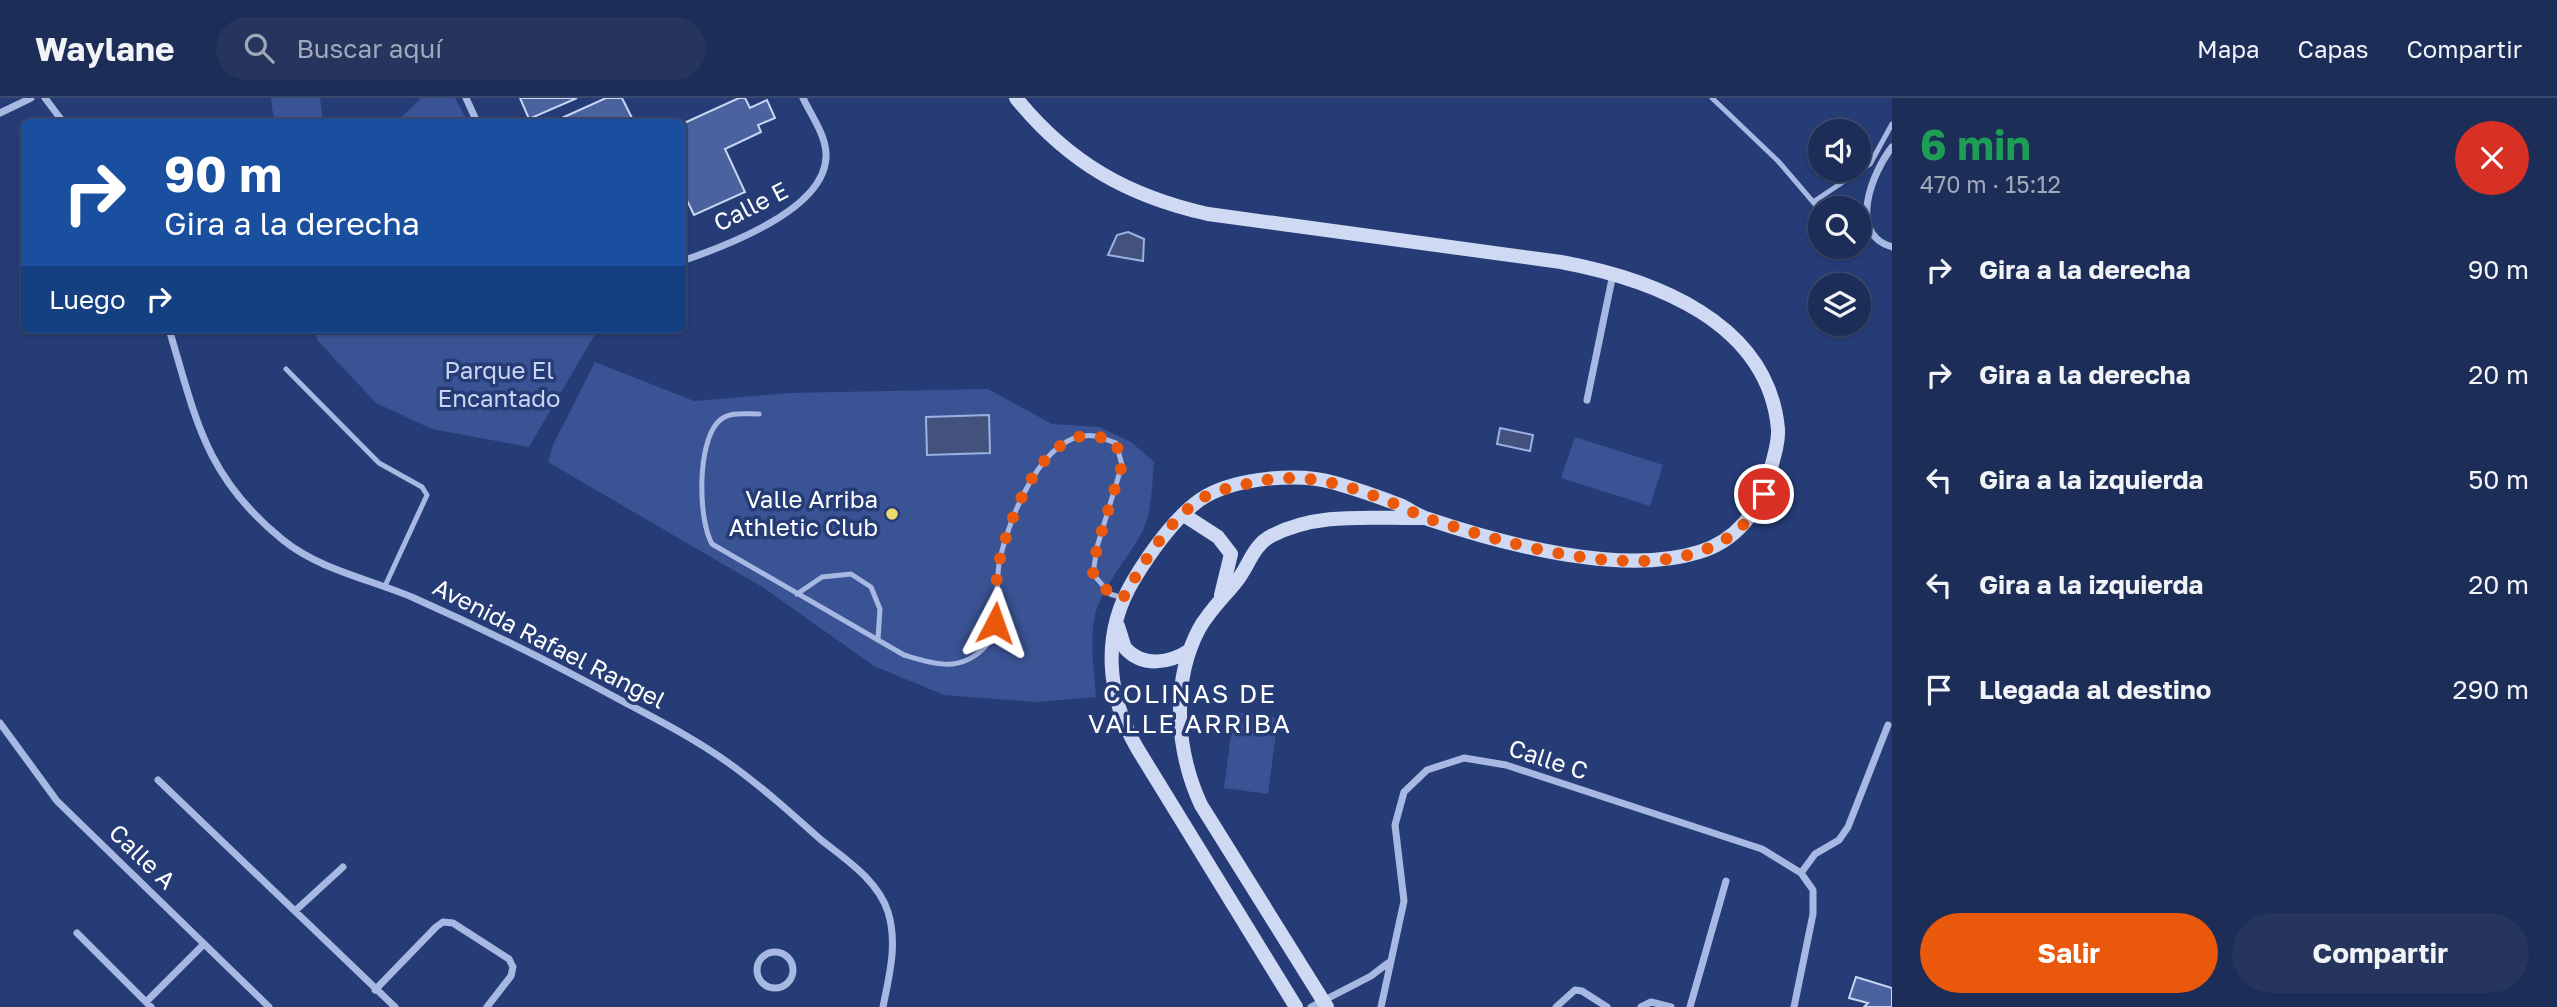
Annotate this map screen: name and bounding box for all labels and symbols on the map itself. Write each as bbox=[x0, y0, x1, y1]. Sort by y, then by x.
street label: Calle E bbox=[708, 175, 792, 237]
park label: Parque El Encantado bbox=[438, 355, 560, 412]
pin bbox=[1734, 464, 1794, 524]
place label: Valle Arriba Athletic Club bbox=[729, 484, 878, 541]
marker: Valle Arriba Athletic Club bbox=[884, 506, 900, 522]
street label: Avenida Rafael Rangel bbox=[429, 571, 671, 714]
position arrow bbox=[958, 586, 1032, 660]
district label: COLINAS DE VALLE ARRIBA bbox=[1088, 678, 1292, 739]
street label: Calle C bbox=[1505, 732, 1592, 785]
street label: Calle A bbox=[104, 817, 182, 894]

